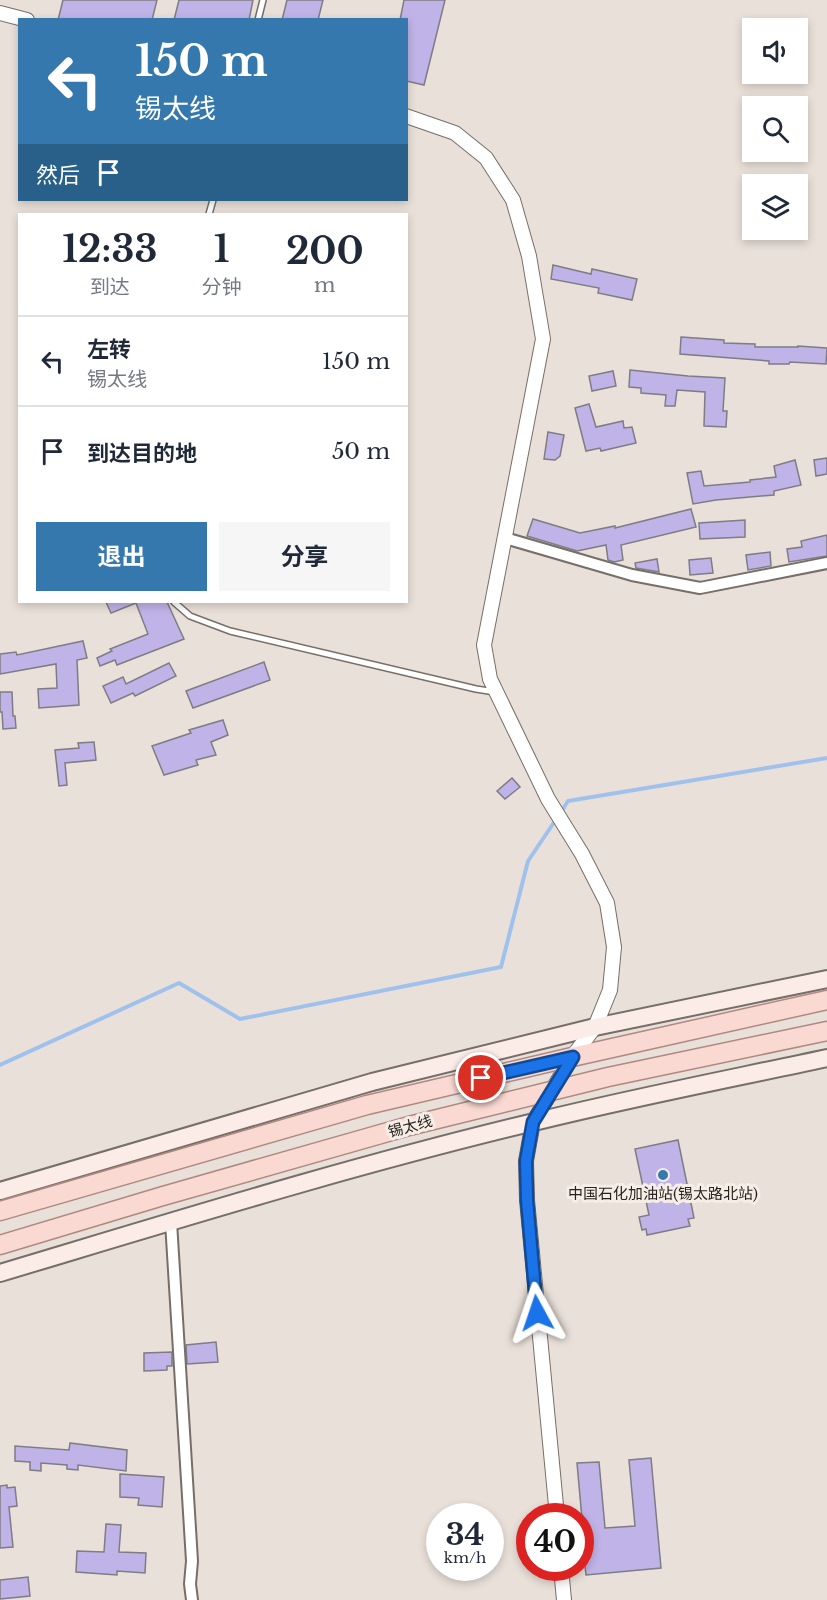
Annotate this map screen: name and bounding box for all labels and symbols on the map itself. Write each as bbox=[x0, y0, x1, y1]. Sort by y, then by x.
pin bbox=[455, 1052, 506, 1103]
street label: 锡太线 bbox=[386, 1111, 434, 1141]
marker: 中国石化加油站(锡太路北站) bbox=[656, 1168, 670, 1182]
place label: 中国石化加油站(锡太路北站) bbox=[568, 1184, 758, 1203]
position arrow bbox=[505, 1281, 569, 1345]
speed limit sign: 40 bbox=[516, 1503, 594, 1581]

